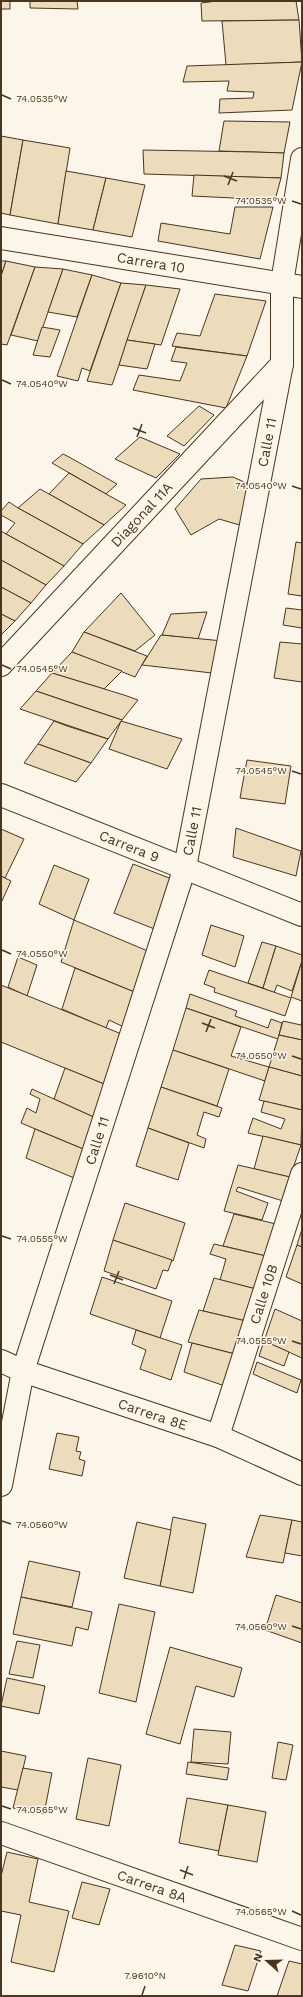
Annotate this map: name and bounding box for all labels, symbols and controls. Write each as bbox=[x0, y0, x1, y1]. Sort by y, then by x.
text: 74.0535°W bbox=[16, 93, 68, 104]
text: 74.0535°W bbox=[235, 195, 287, 206]
street label: Carrera 10 bbox=[116, 249, 186, 276]
text: 74.0540°W bbox=[16, 378, 68, 389]
street label: Calle 11 bbox=[254, 416, 279, 468]
street label: Diagonal 11A bbox=[108, 479, 176, 550]
text: 74.0540°W bbox=[235, 480, 287, 491]
text: 74.0545°W bbox=[16, 663, 68, 674]
text: 74.0545°W bbox=[235, 765, 287, 776]
street label: Calle 11 bbox=[179, 805, 204, 857]
street label: Carrera 9 bbox=[97, 827, 162, 865]
text: 74.0550°W bbox=[16, 948, 68, 959]
text: 74.0550°W bbox=[235, 1050, 287, 1061]
street label: Calle 11 bbox=[82, 1115, 112, 1167]
text: 74.0555°W bbox=[16, 1233, 68, 1244]
street label: Calle 10B bbox=[246, 1262, 281, 1326]
text: 74.0555°W bbox=[235, 1335, 287, 1346]
street label: Carrera 8E bbox=[116, 1395, 190, 1433]
text: 74.0560°W bbox=[16, 1519, 68, 1530]
text: 74.0560°W bbox=[235, 1621, 287, 1632]
text: 74.0565°W bbox=[16, 1804, 68, 1815]
street label: Carrera 8A bbox=[115, 1867, 189, 1906]
text: 74.0565°W bbox=[235, 1906, 287, 1917]
north arrow bbox=[247, 1941, 287, 1981]
text: N bbox=[251, 1952, 266, 1964]
text: 7.9610°N bbox=[124, 1970, 166, 1981]

